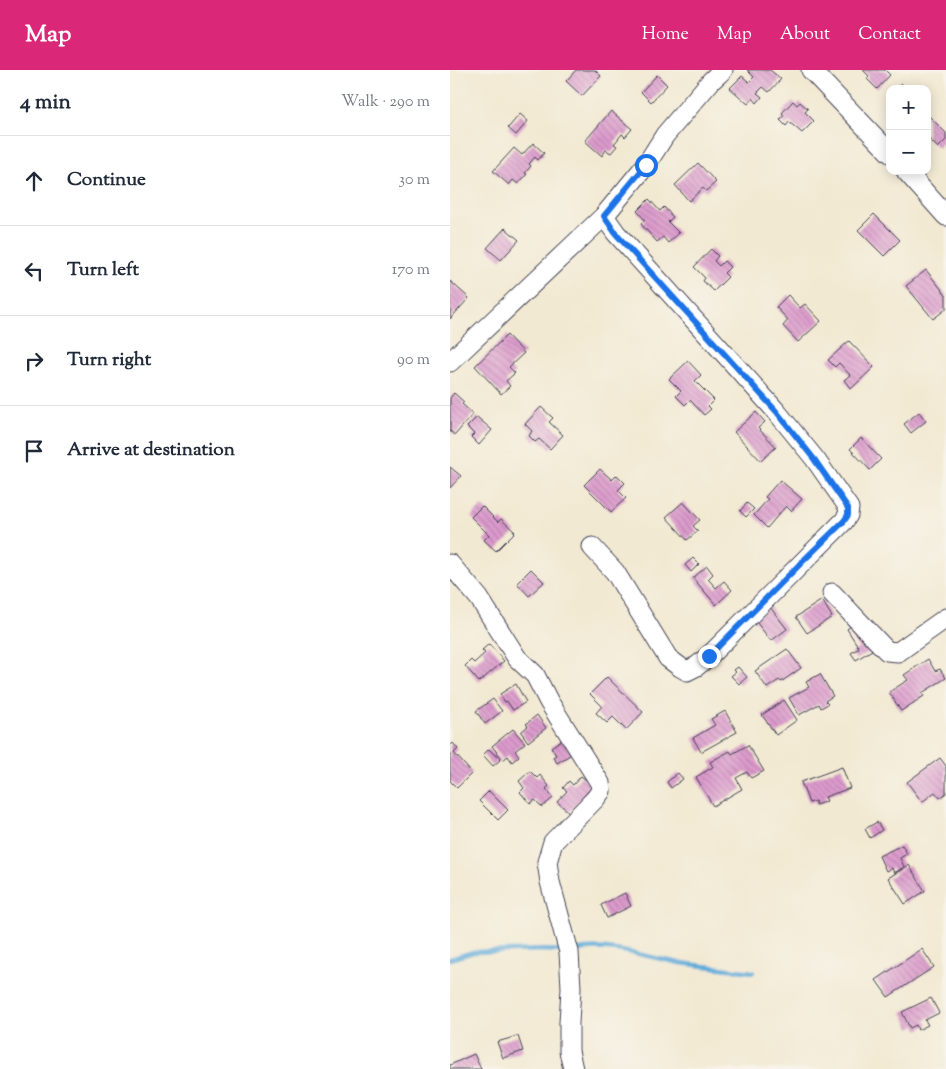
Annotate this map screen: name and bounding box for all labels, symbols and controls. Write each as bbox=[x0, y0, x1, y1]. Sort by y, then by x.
text: Map bbox=[25, 18, 71, 52]
text: Home bbox=[642, 22, 689, 48]
text: Map bbox=[717, 22, 752, 48]
text: About bbox=[780, 22, 830, 48]
text: Contact bbox=[858, 22, 921, 48]
map controls bbox=[886, 85, 931, 175]
button: + bbox=[886, 85, 931, 130]
text: 4 min bbox=[20, 88, 71, 118]
text: Walk · 290 m bbox=[341, 91, 430, 114]
button: − bbox=[886, 130, 931, 175]
route start bbox=[635, 154, 658, 177]
icon: ahead bbox=[20, 167, 48, 195]
text: Continue bbox=[67, 167, 146, 194]
text: 30 m bbox=[399, 169, 430, 192]
icon: left bbox=[20, 257, 48, 285]
text: Turn left bbox=[67, 257, 139, 284]
text: 170 m bbox=[392, 259, 430, 282]
icon: right bbox=[20, 347, 48, 375]
text: Turn right bbox=[67, 347, 151, 374]
text: 90 m bbox=[397, 349, 430, 372]
icon: arrive bbox=[20, 437, 48, 465]
text: Arrive at destination bbox=[67, 437, 235, 464]
route end bbox=[698, 645, 721, 668]

